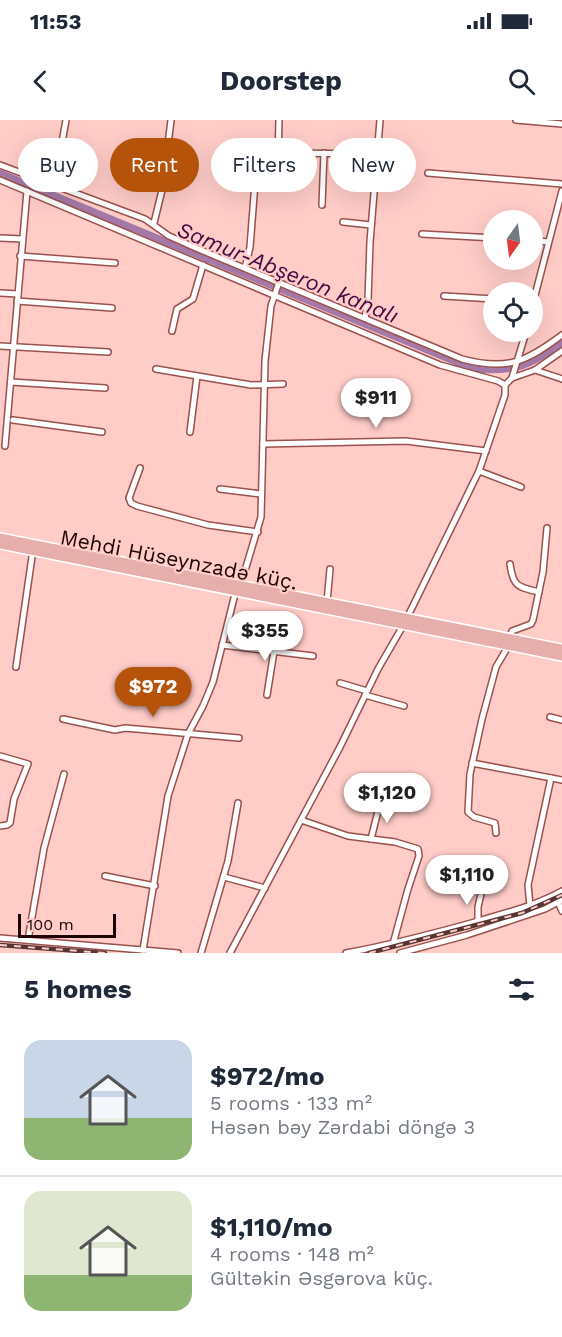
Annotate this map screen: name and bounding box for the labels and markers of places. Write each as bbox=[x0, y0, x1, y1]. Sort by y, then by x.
pin: $911 bbox=[340, 378, 412, 429]
pin: $355 bbox=[229, 611, 301, 662]
pin: $972 bbox=[117, 667, 189, 718]
pin: $1,120 bbox=[338, 773, 436, 824]
pin: $1,110 bbox=[418, 855, 516, 906]

